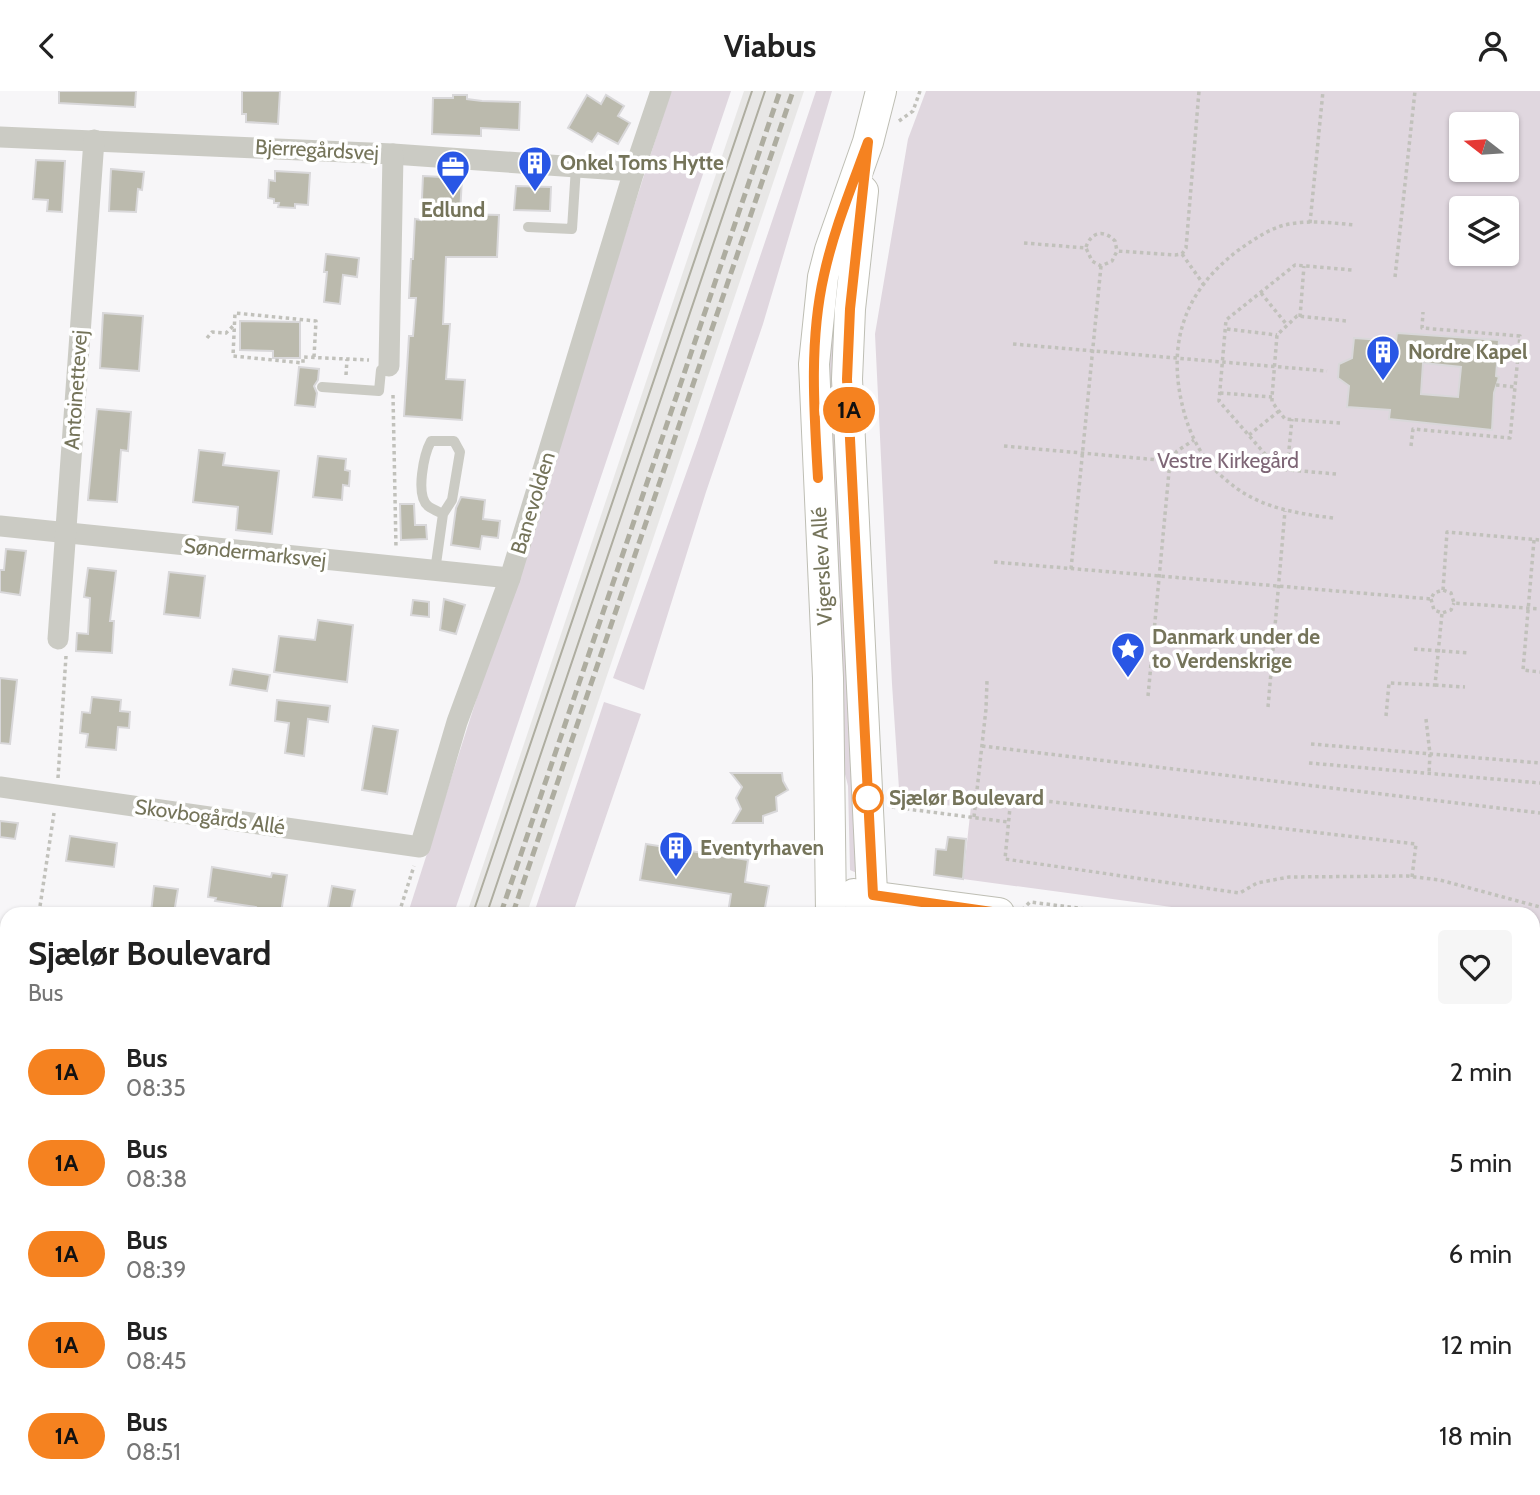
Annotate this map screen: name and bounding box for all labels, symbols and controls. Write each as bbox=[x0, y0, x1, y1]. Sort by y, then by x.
text: Viabus bbox=[724, 26, 816, 65]
icon: back bbox=[28, 27, 66, 65]
icon: person bbox=[1474, 27, 1512, 65]
north arrow bbox=[1449, 112, 1519, 182]
map controls bbox=[1449, 112, 1519, 266]
street label: Bjerregårdsvej bbox=[254, 134, 380, 166]
building icon: Onkel Toms Hytte bbox=[516, 144, 554, 193]
office icon: Edlund bbox=[434, 148, 472, 197]
place label: Onkel Toms Hytte bbox=[560, 150, 724, 175]
button: layers bbox=[1449, 196, 1519, 266]
place label: Edlund bbox=[421, 197, 485, 222]
street label: Antoinettevej bbox=[59, 329, 93, 451]
building icon: Nordre Kapel bbox=[1364, 333, 1402, 382]
place label: Nordre Kapel bbox=[1408, 339, 1528, 364]
line badge: 1A bbox=[818, 387, 880, 433]
text: 1A bbox=[837, 395, 861, 424]
park label: Vestre Kirkegård bbox=[1157, 448, 1299, 473]
street label: Banevolden bbox=[505, 449, 560, 557]
street label: Vigerslev Allé bbox=[806, 506, 837, 626]
street label: Søndermarksvej bbox=[182, 533, 328, 573]
place label: Danmark under de to Verdenskrige bbox=[1152, 624, 1320, 673]
place icon: Danmark under de to Verdenskrige bbox=[1109, 630, 1147, 679]
marker: Sjælør Boulevard bbox=[853, 783, 883, 813]
place label: Sjælør Boulevard bbox=[889, 785, 1044, 810]
street label: Skovbogårds Allé bbox=[133, 794, 287, 839]
building icon: Eventyrhaven bbox=[657, 829, 695, 878]
place label: Eventyrhaven bbox=[700, 835, 824, 860]
button: heart bbox=[1438, 930, 1512, 1004]
text: Sjælør Boulevard bbox=[28, 933, 271, 973]
text: Bus bbox=[28, 979, 63, 1007]
text: Bus bbox=[126, 1042, 167, 1074]
text: 2 min bbox=[1450, 1056, 1512, 1088]
text: 1A bbox=[55, 1057, 78, 1086]
text: 08:35 bbox=[126, 1074, 186, 1102]
text: Bus bbox=[126, 1133, 167, 1165]
text: 5 min bbox=[1449, 1147, 1512, 1179]
text: 1A bbox=[55, 1148, 78, 1177]
text: 08:38 bbox=[126, 1165, 187, 1193]
text: Bus bbox=[126, 1224, 167, 1256]
text: 6 min bbox=[1449, 1238, 1512, 1270]
text: 1A bbox=[55, 1239, 78, 1268]
text: 08:39 bbox=[126, 1256, 186, 1284]
text: Bus bbox=[126, 1315, 167, 1347]
text: 12 min bbox=[1441, 1329, 1512, 1361]
text: 1A bbox=[55, 1330, 78, 1359]
text: 08:45 bbox=[126, 1347, 187, 1375]
text: Bus bbox=[126, 1406, 167, 1438]
text: 18 min bbox=[1439, 1420, 1512, 1452]
text: 1A bbox=[55, 1421, 78, 1450]
text: 08:51 bbox=[126, 1438, 181, 1466]

